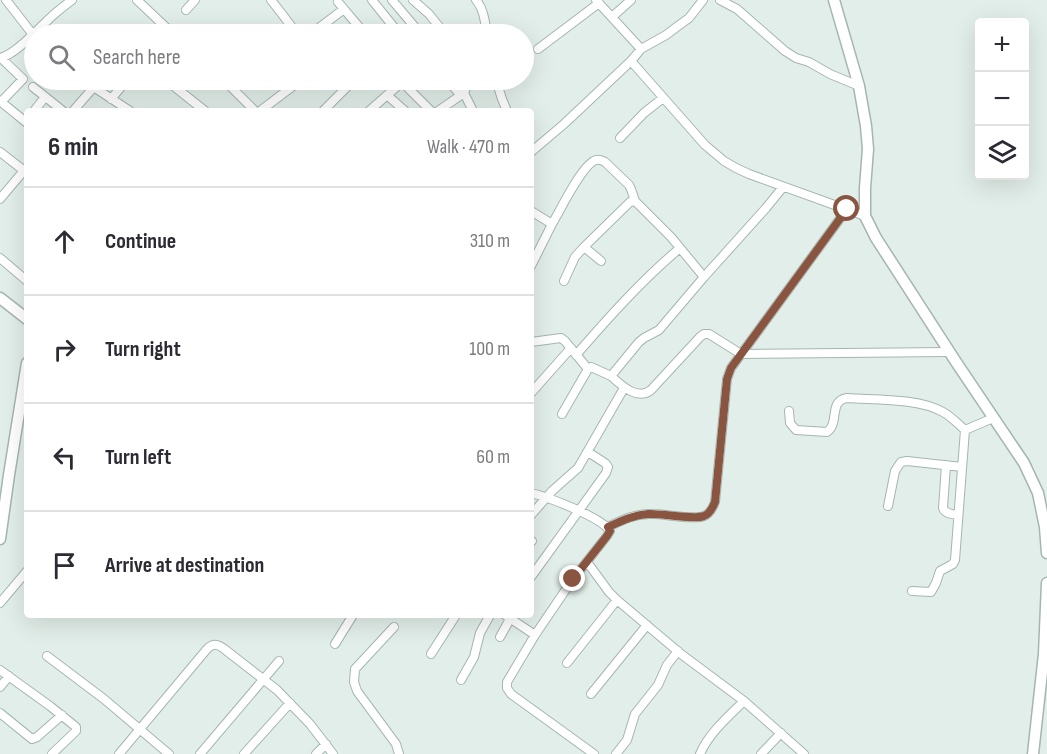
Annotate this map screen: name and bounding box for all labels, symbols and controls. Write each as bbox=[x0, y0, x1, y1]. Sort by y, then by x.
map controls bbox=[975, 18, 1029, 180]
button: + bbox=[975, 18, 1029, 72]
search box bbox=[24, 24, 534, 90]
icon: search bbox=[45, 41, 78, 74]
text: Search here bbox=[93, 44, 180, 71]
button: − bbox=[975, 72, 1029, 126]
button: layers bbox=[975, 126, 1029, 180]
text: 6 min bbox=[48, 132, 98, 163]
text: Walk · 470 m bbox=[427, 135, 510, 159]
route start bbox=[833, 195, 859, 221]
icon: ahead bbox=[48, 225, 81, 258]
text: Continue bbox=[105, 228, 176, 255]
text: 310 m bbox=[470, 229, 510, 253]
icon: right bbox=[48, 333, 81, 366]
text: Turn right bbox=[105, 336, 181, 363]
text: 100 m bbox=[469, 337, 510, 361]
icon: left bbox=[48, 441, 81, 474]
text: Turn left bbox=[105, 444, 171, 471]
text: 60 m bbox=[476, 445, 510, 469]
icon: arrive bbox=[48, 549, 81, 582]
text: Arrive at destination bbox=[105, 552, 264, 579]
route end bbox=[559, 565, 585, 591]

